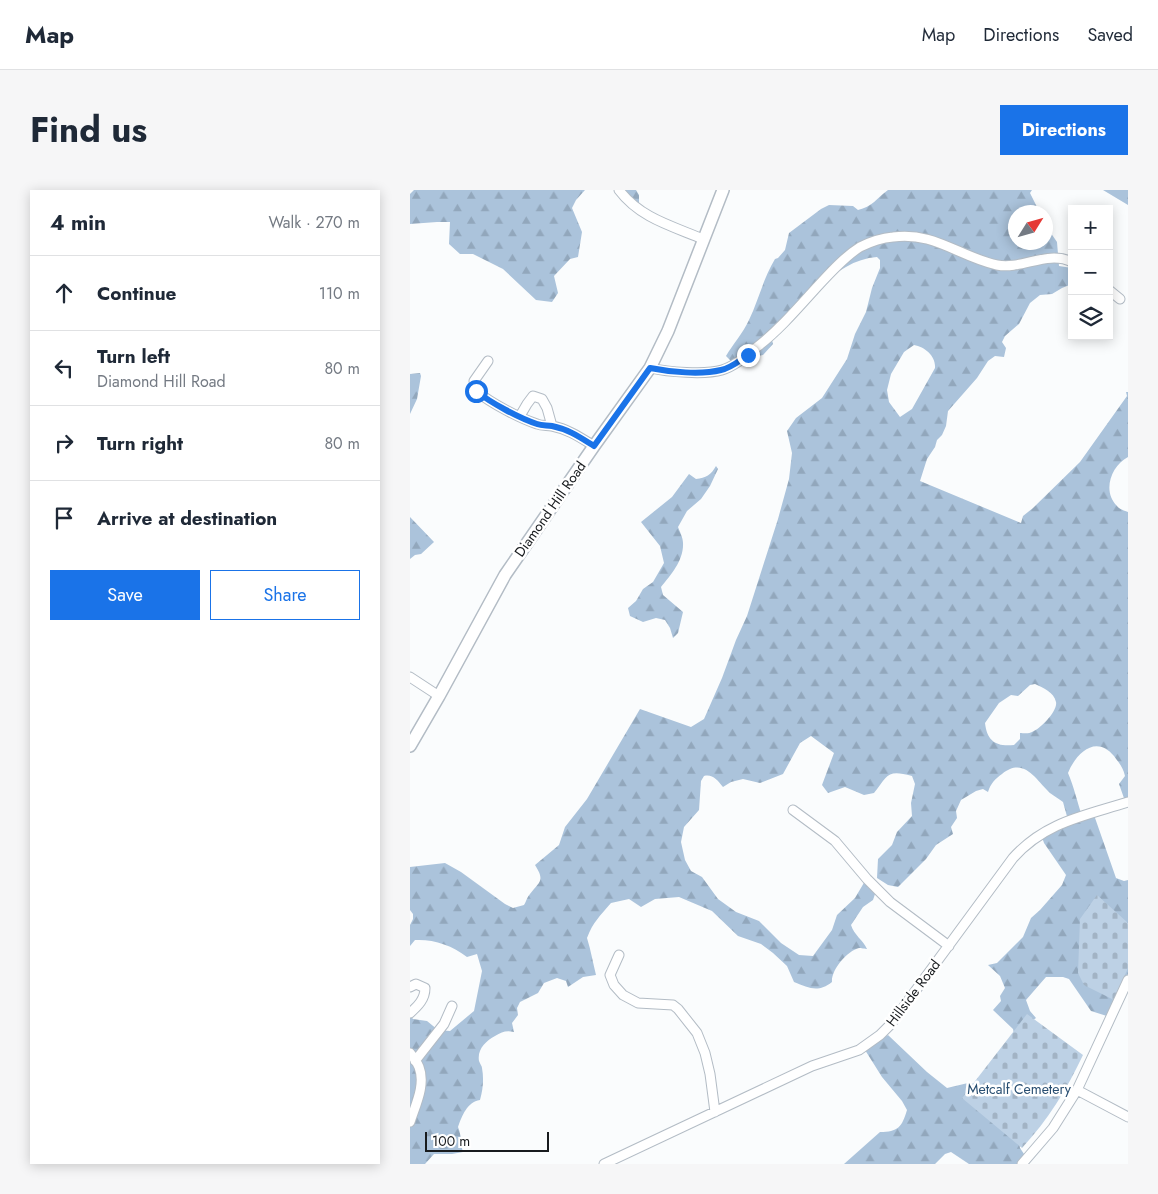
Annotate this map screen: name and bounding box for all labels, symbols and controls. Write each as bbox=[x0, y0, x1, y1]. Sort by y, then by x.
text: Map bbox=[25, 17, 74, 52]
text: Map bbox=[922, 22, 955, 48]
text: Directions bbox=[983, 22, 1059, 48]
text: Saved bbox=[1087, 22, 1133, 48]
text: Find us bbox=[30, 105, 147, 155]
button: Directions bbox=[1000, 105, 1128, 155]
north arrow bbox=[1008, 205, 1053, 250]
map controls bbox=[1068, 205, 1113, 340]
button: + bbox=[1068, 205, 1113, 250]
text: 4 min bbox=[50, 208, 106, 238]
text: Walk · 270 m bbox=[269, 211, 360, 234]
button: − bbox=[1068, 250, 1113, 295]
icon: ahead bbox=[50, 279, 78, 307]
text: Continue bbox=[97, 280, 176, 307]
text: 110 m bbox=[319, 282, 360, 305]
button: layers bbox=[1068, 295, 1113, 340]
text: Turn left bbox=[97, 343, 170, 370]
route end bbox=[737, 344, 760, 367]
icon: left bbox=[50, 354, 78, 382]
text: 80 m bbox=[324, 357, 360, 380]
text: Diamond Hill Road bbox=[97, 370, 226, 393]
route start bbox=[465, 380, 488, 403]
icon: right bbox=[50, 429, 78, 457]
text: Turn right bbox=[97, 430, 183, 457]
text: 80 m bbox=[324, 432, 360, 455]
street label: Diamond Hill Road bbox=[510, 457, 590, 561]
icon: arrive bbox=[50, 504, 78, 532]
text: Arrive at destination bbox=[97, 505, 277, 532]
button: Save bbox=[50, 570, 200, 620]
button: Share bbox=[210, 570, 360, 620]
street label: Hillside Road bbox=[881, 955, 945, 1031]
park label: Metcalf Cemetery bbox=[967, 1079, 1072, 1099]
scale bar bbox=[425, 1129, 549, 1152]
text: 100 m bbox=[432, 1131, 470, 1151]

